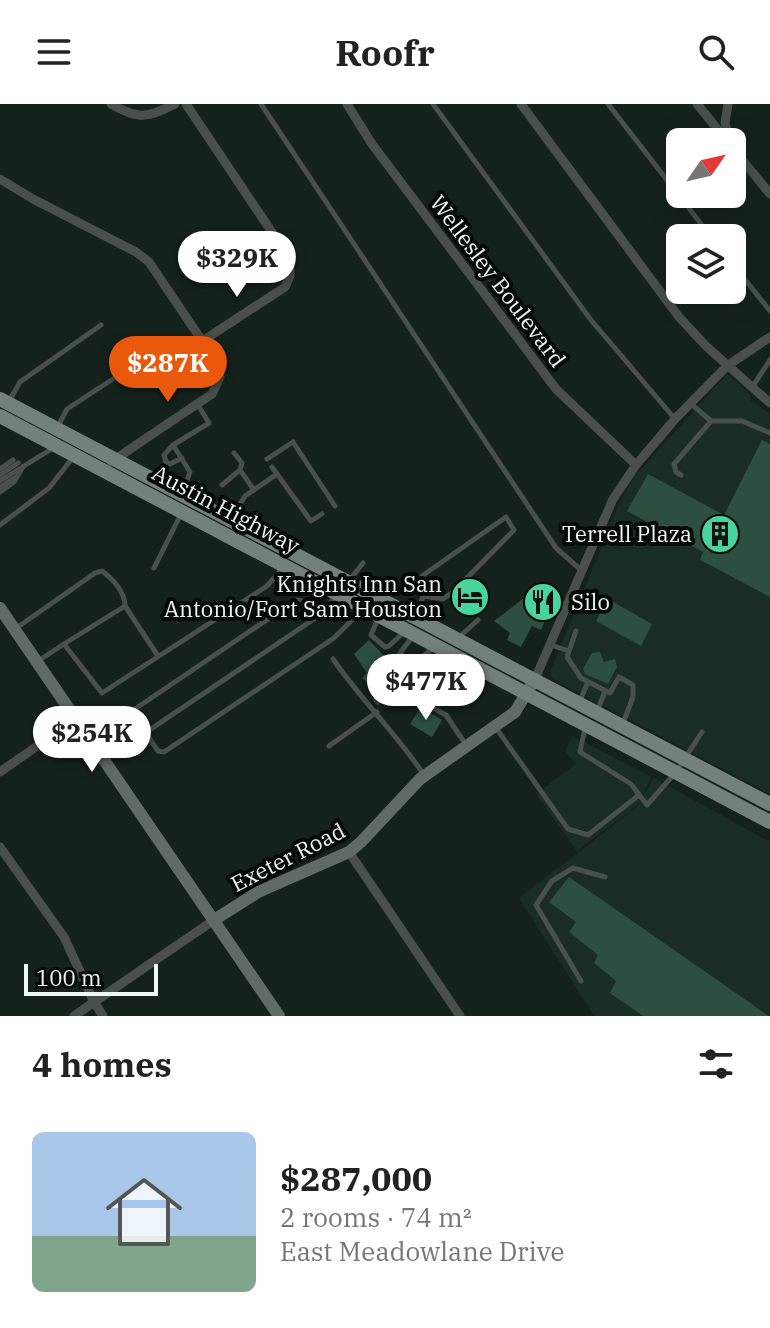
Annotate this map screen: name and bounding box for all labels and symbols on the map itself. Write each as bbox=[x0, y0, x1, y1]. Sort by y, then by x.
north arrow bbox=[666, 128, 746, 208]
street label: Wellesley Boulevard bbox=[424, 189, 573, 373]
pin: $329K bbox=[181, 231, 293, 299]
pin: $287K bbox=[112, 336, 224, 404]
street label: Austin Highway bbox=[148, 458, 305, 560]
building icon: Terrell Plaza bbox=[699, 513, 741, 555]
place label: Terrell Plaza bbox=[562, 519, 692, 548]
place label: Knights Inn San Antonio/Fort Sam Houston bbox=[164, 569, 442, 623]
hotel icon: Knights Inn San Antonio/Fort Sam Houston bbox=[449, 576, 491, 618]
restaurant icon: Silo bbox=[522, 581, 564, 623]
place label: Silo bbox=[571, 587, 610, 616]
pin: $477K bbox=[370, 654, 482, 722]
pin: $254K bbox=[36, 706, 148, 774]
street label: Exeter Road bbox=[226, 815, 350, 898]
scale bar bbox=[24, 960, 158, 996]

